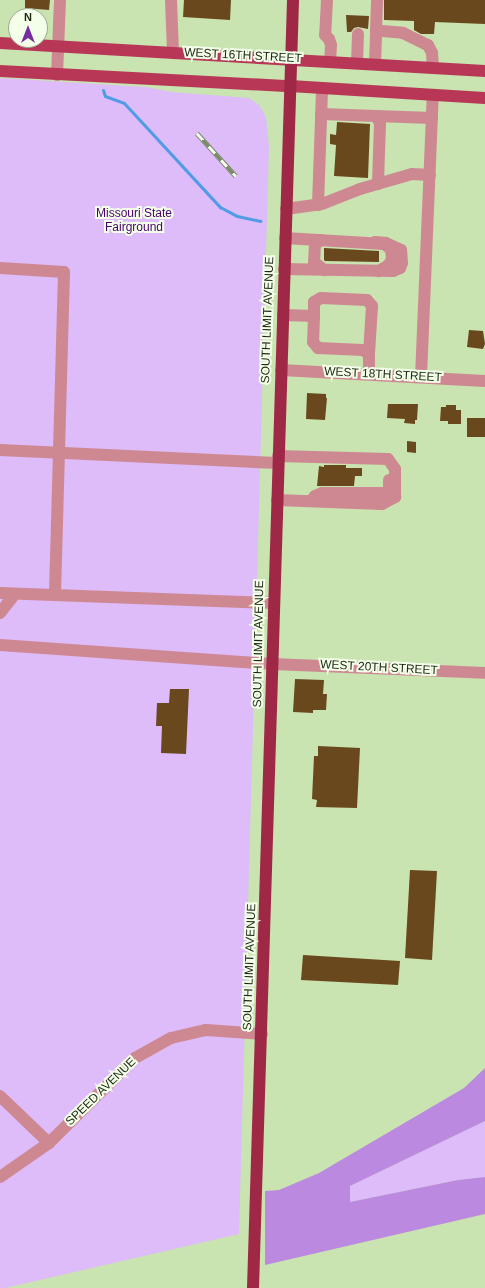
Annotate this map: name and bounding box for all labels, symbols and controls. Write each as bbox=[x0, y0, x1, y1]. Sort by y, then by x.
north arrow bbox=[8, 8, 48, 48]
text: N bbox=[24, 11, 32, 23]
street label: WEST 16TH STREET bbox=[184, 46, 302, 66]
park label: Missouri State Fairground bbox=[96, 207, 172, 235]
street label: SOUTH LIMIT AVENUE bbox=[259, 256, 277, 384]
street label: WEST 18TH STREET bbox=[324, 365, 442, 385]
street label: SOUTH LIMIT AVENUE bbox=[251, 580, 267, 708]
street label: WEST 20TH STREET bbox=[320, 658, 438, 678]
street label: SOUTH LIMIT AVENUE bbox=[241, 903, 259, 1031]
street label: SPEED AVENUE bbox=[63, 1055, 139, 1129]

